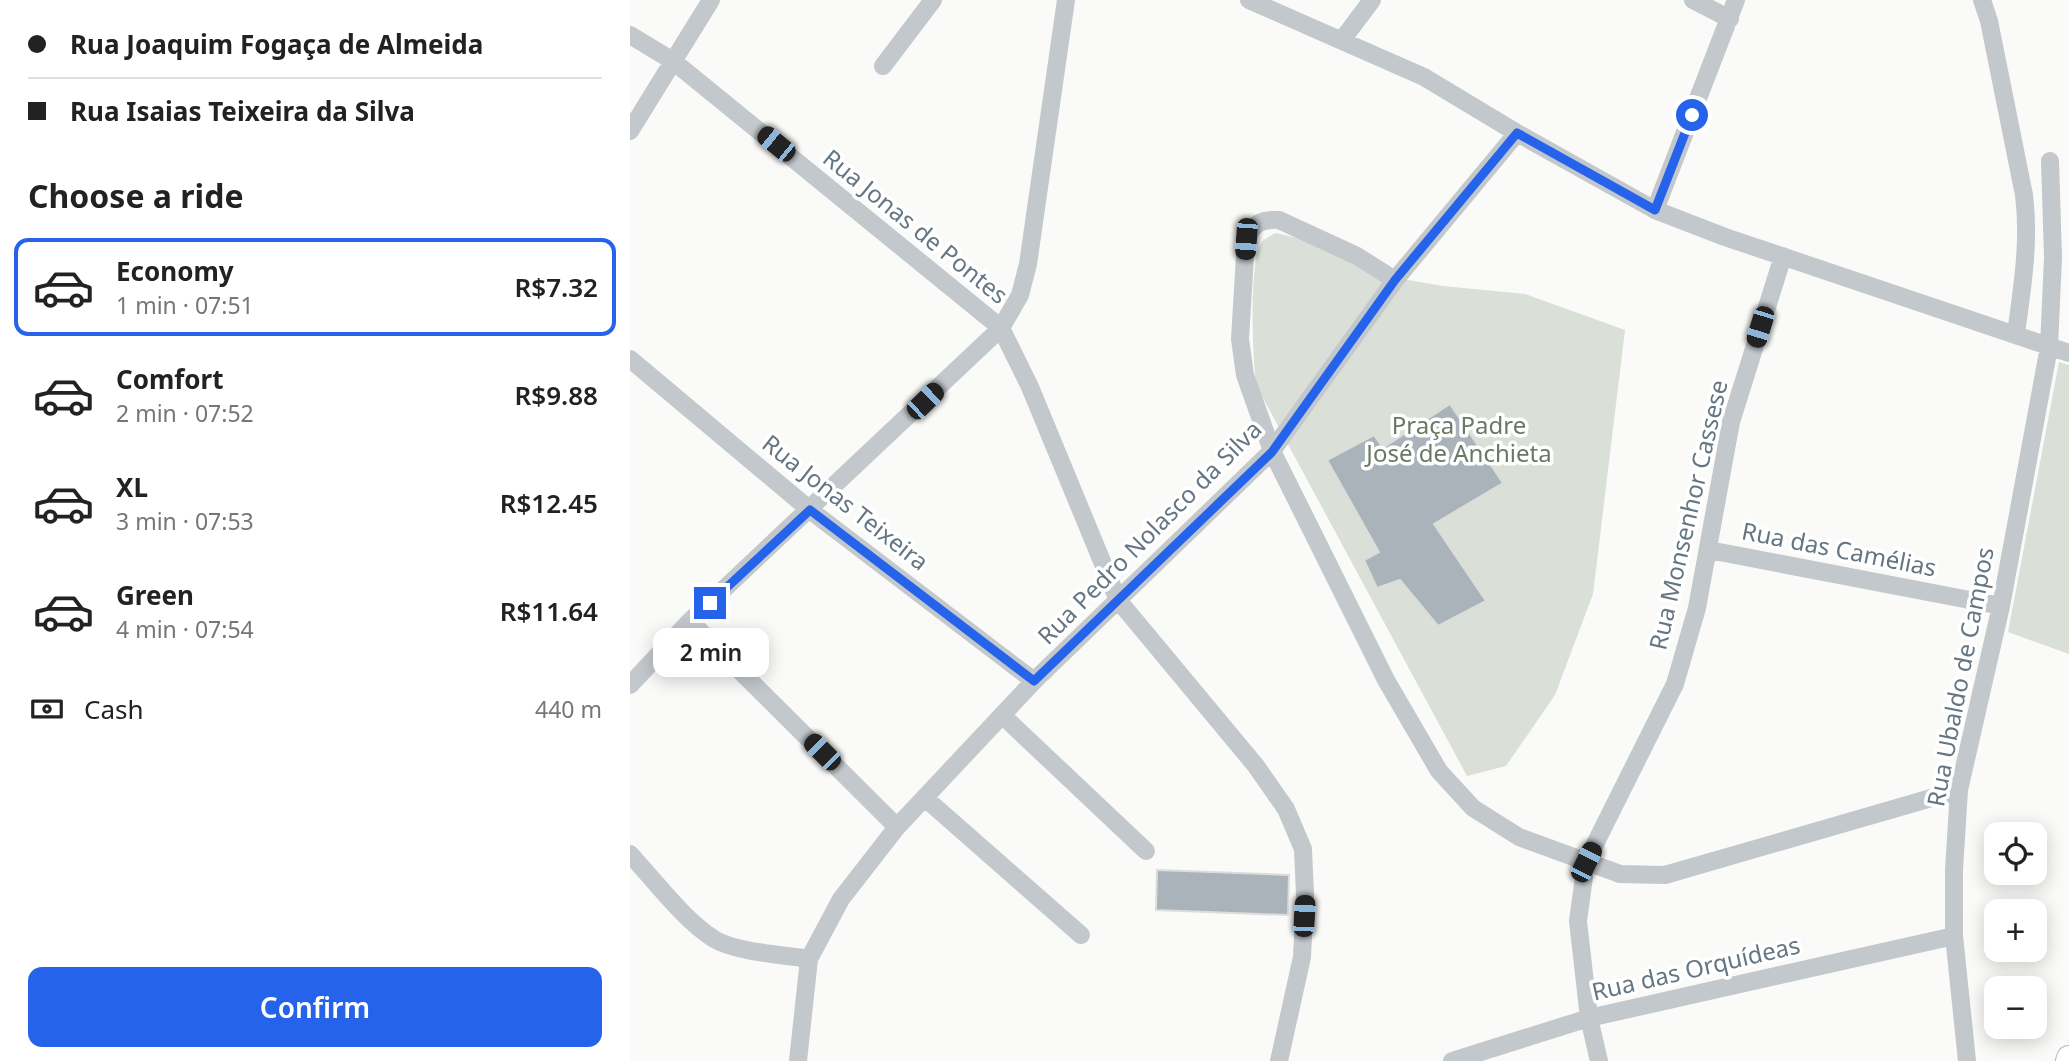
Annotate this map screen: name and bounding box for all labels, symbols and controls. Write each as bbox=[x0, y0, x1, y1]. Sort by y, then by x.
text: Rua Joaquim Fogaça de Almeida bbox=[70, 26, 483, 62]
text: Rua Isaias Teixeira da Silva bbox=[70, 93, 415, 129]
route start bbox=[1676, 99, 1708, 131]
car bbox=[754, 123, 799, 165]
street label: Rua Jonas de Pontes bbox=[817, 141, 1015, 311]
text: Choose a ride bbox=[28, 174, 244, 217]
car bbox=[1235, 217, 1258, 261]
text: Economy bbox=[116, 253, 234, 289]
icon: car bbox=[32, 256, 95, 319]
text: R$7.32 bbox=[515, 269, 598, 305]
text: 1 min · 07:51 bbox=[116, 289, 254, 321]
car bbox=[1744, 304, 1777, 350]
text: Comfort bbox=[116, 361, 224, 397]
icon: car bbox=[32, 364, 95, 427]
street label: Rua Monsenhor Cassese bbox=[1640, 376, 1735, 653]
text: R$9.88 bbox=[515, 377, 598, 413]
car bbox=[903, 379, 948, 423]
text: 2 min · 07:52 bbox=[116, 397, 254, 429]
park label: Praça Padre José de Anchieta bbox=[1364, 408, 1552, 469]
street label: Rua Pedro Nolasco da Silva bbox=[1030, 413, 1268, 651]
street label: Rua Jonas Teixeira bbox=[756, 426, 936, 577]
text: XL bbox=[116, 469, 148, 505]
icon: car bbox=[32, 472, 95, 535]
text: R$12.45 bbox=[500, 485, 598, 521]
text: 3 min · 07:53 bbox=[116, 505, 254, 537]
street label: Rua das Camélias bbox=[1739, 513, 1939, 584]
street label: Rua Ubaldo de Campos bbox=[1918, 544, 2001, 809]
text: Green bbox=[116, 577, 194, 613]
icon: car bbox=[32, 580, 95, 643]
route end bbox=[694, 587, 726, 619]
text: R$11.64 bbox=[500, 593, 598, 629]
text: 4 min · 07:54 bbox=[116, 613, 254, 645]
callout: 2 min bbox=[652, 628, 768, 676]
text: 2 min bbox=[680, 636, 742, 668]
icon: cash bbox=[28, 690, 66, 728]
text: Cash bbox=[84, 691, 144, 727]
text: 440 m bbox=[535, 693, 602, 725]
car bbox=[800, 730, 845, 774]
map controls bbox=[1984, 822, 2047, 1039]
button: locate bbox=[1984, 822, 2047, 885]
car bbox=[1568, 839, 1605, 885]
car bbox=[1293, 894, 1316, 938]
button: + bbox=[1984, 899, 2047, 962]
street label: Rua das Orquídeas bbox=[1588, 928, 1803, 1008]
button: Confirm bbox=[28, 967, 602, 1047]
button: − bbox=[1984, 976, 2047, 1039]

